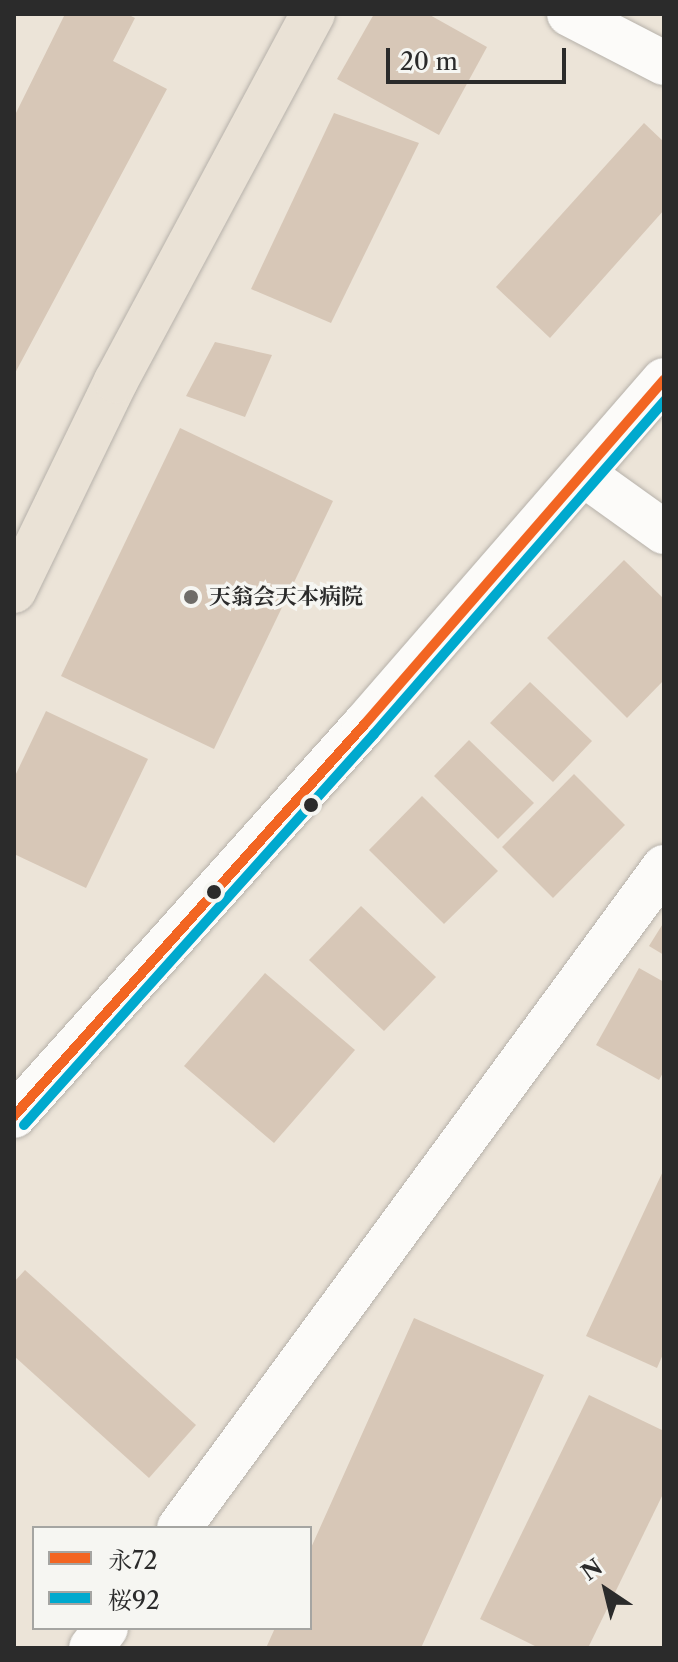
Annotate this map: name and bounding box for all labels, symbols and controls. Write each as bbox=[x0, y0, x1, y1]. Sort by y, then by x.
scale bar bbox=[390, 32, 570, 82]
text: 20 m bbox=[400, 47, 458, 76]
place label: 天翁会天本病院 bbox=[209, 584, 363, 610]
marker: 天翁会天本病院 bbox=[180, 586, 202, 608]
unlabelled marker bbox=[303, 797, 319, 813]
unlabelled marker bbox=[206, 884, 222, 900]
legend bbox=[32, 1526, 312, 1630]
text: 永72 bbox=[108, 1546, 158, 1575]
north arrow bbox=[566, 1550, 646, 1630]
text: N bbox=[576, 1553, 608, 1586]
text: 桜92 bbox=[108, 1586, 160, 1615]

